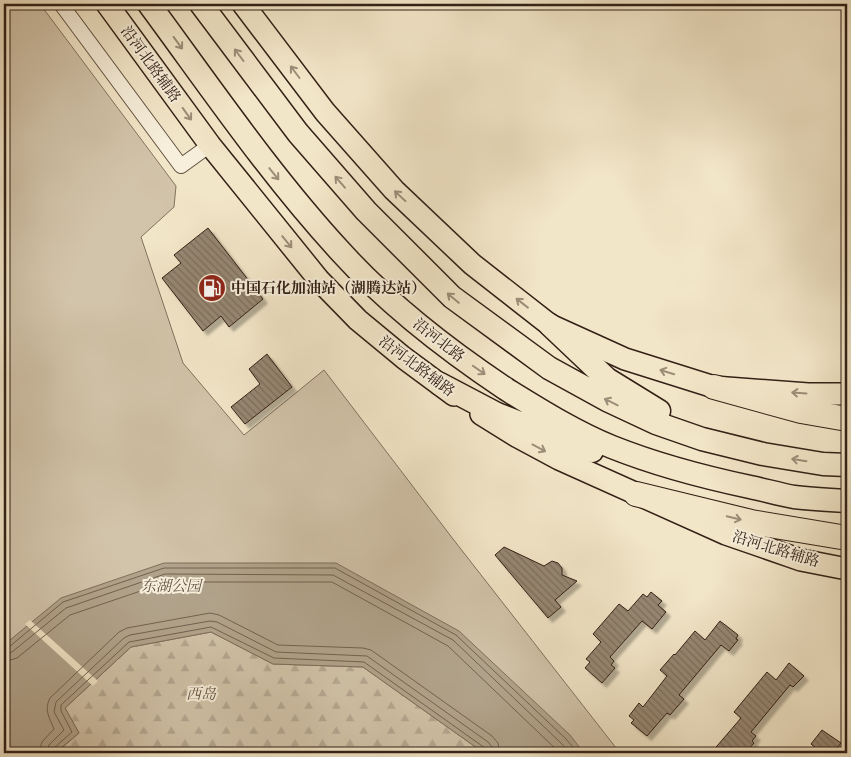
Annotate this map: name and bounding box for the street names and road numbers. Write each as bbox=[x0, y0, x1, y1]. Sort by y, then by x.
street label: 沿河北路辅路 bbox=[117, 22, 185, 106]
street label: 沿河北路 bbox=[410, 314, 468, 366]
street label: 沿河北路辅路 bbox=[376, 332, 458, 400]
street label: 沿河北路辅路 bbox=[730, 527, 822, 571]

